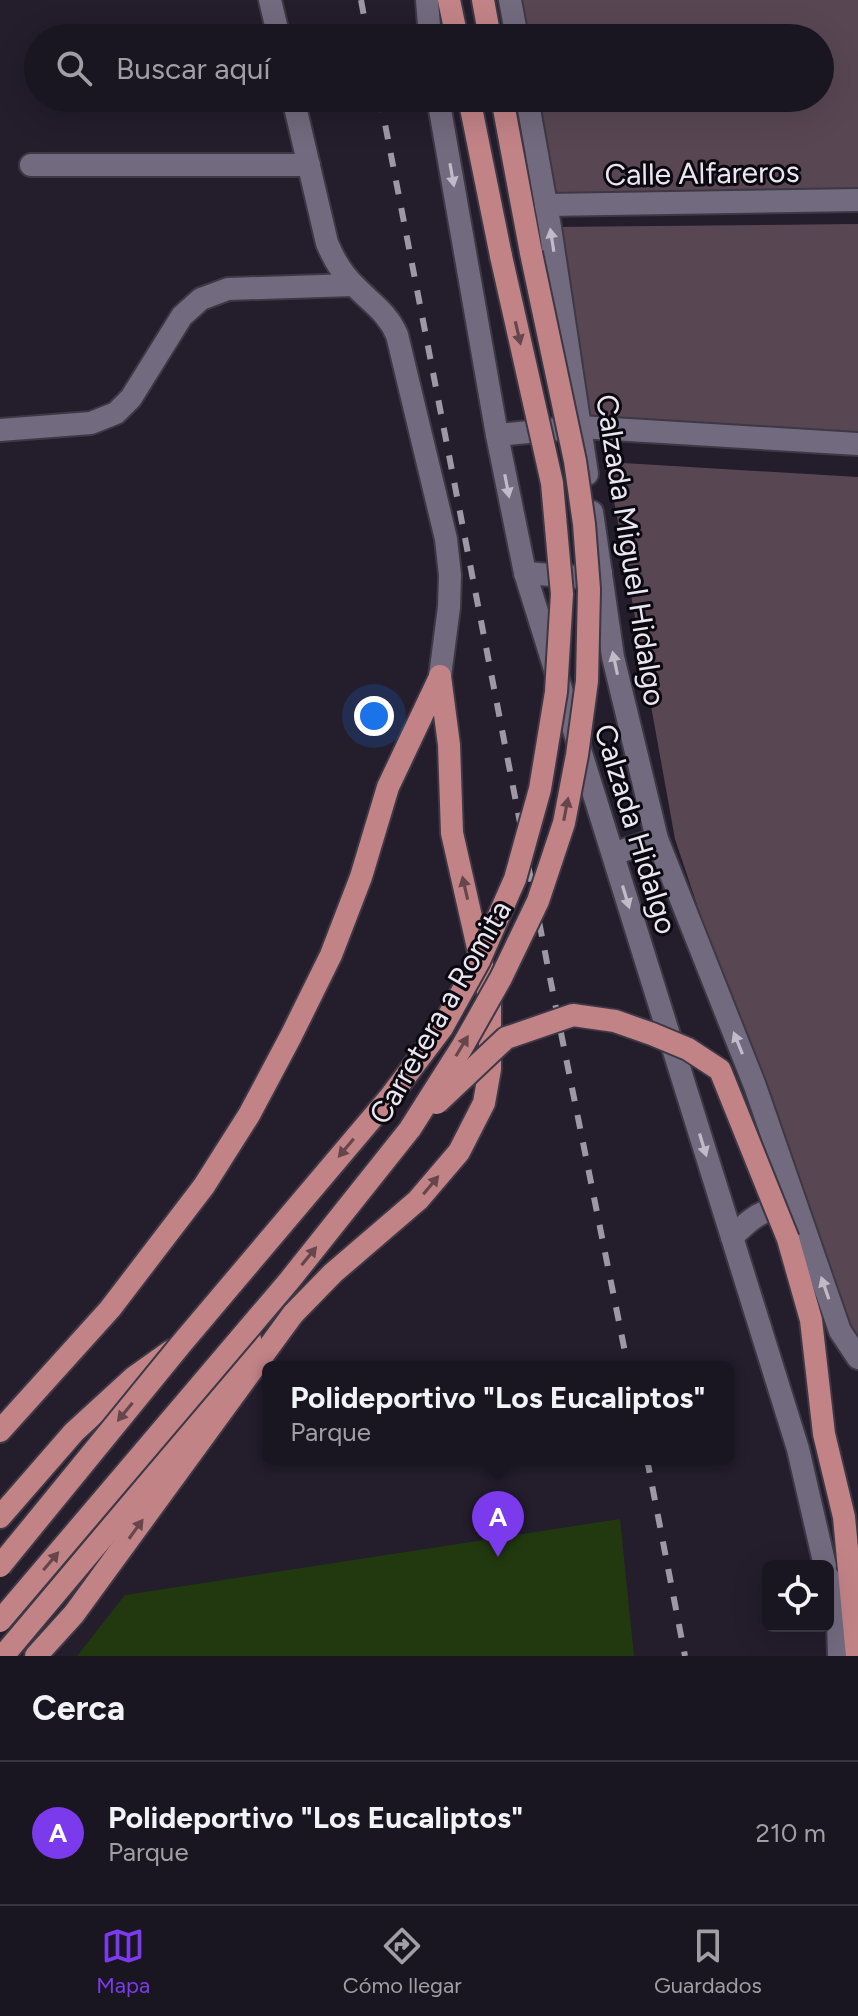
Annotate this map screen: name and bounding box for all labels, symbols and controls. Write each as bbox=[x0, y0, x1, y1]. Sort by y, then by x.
search box bbox=[24, 24, 834, 112]
icon: search bbox=[52, 46, 96, 90]
text: Buscar aquí bbox=[116, 50, 270, 87]
street label: Calle Alfareros bbox=[604, 153, 800, 193]
one-way arrow bbox=[446, 163, 458, 188]
one-way arrow bbox=[545, 227, 558, 252]
one-way arrow bbox=[512, 320, 525, 345]
street label: Calzada Miguel Hidalgo bbox=[588, 392, 674, 708]
one-way arrow bbox=[501, 474, 514, 499]
one-way arrow bbox=[608, 651, 621, 676]
your location bbox=[354, 696, 394, 736]
street label: Calzada Hidalgo bbox=[586, 719, 686, 939]
one-way arrow bbox=[561, 797, 573, 822]
one-way arrow bbox=[458, 876, 471, 901]
one-way arrow bbox=[620, 885, 633, 909]
street label: Carretera a Romita bbox=[361, 894, 519, 1130]
one-way arrow bbox=[731, 1031, 744, 1055]
one-way arrow bbox=[455, 1035, 469, 1057]
one-way arrow bbox=[697, 1133, 710, 1157]
one-way arrow bbox=[338, 1138, 355, 1158]
one-way arrow bbox=[422, 1175, 440, 1194]
one-way arrow bbox=[301, 1246, 317, 1266]
one-way arrow bbox=[819, 1276, 831, 1300]
popup bbox=[262, 1361, 734, 1465]
text: Polideportivo "Los Eucaliptos" bbox=[290, 1379, 706, 1416]
one-way arrow bbox=[117, 1402, 134, 1422]
text: Parque bbox=[290, 1416, 371, 1448]
pin: A bbox=[472, 1491, 524, 1557]
one-way arrow bbox=[127, 1518, 143, 1539]
one-way arrow bbox=[42, 1552, 59, 1572]
map controls bbox=[762, 1560, 834, 1632]
button: locate bbox=[762, 1560, 834, 1632]
text: Cerca bbox=[32, 1688, 125, 1729]
text: Polideportivo "Los Eucaliptos" bbox=[108, 1799, 523, 1836]
text: A bbox=[49, 1817, 67, 1849]
text: 210 m bbox=[756, 1817, 826, 1849]
text: Parque bbox=[108, 1836, 189, 1868]
tab: Mapa bbox=[96, 1924, 150, 1999]
tab: Cómo llegar bbox=[343, 1924, 462, 1999]
tab: Guardados bbox=[654, 1924, 762, 1999]

